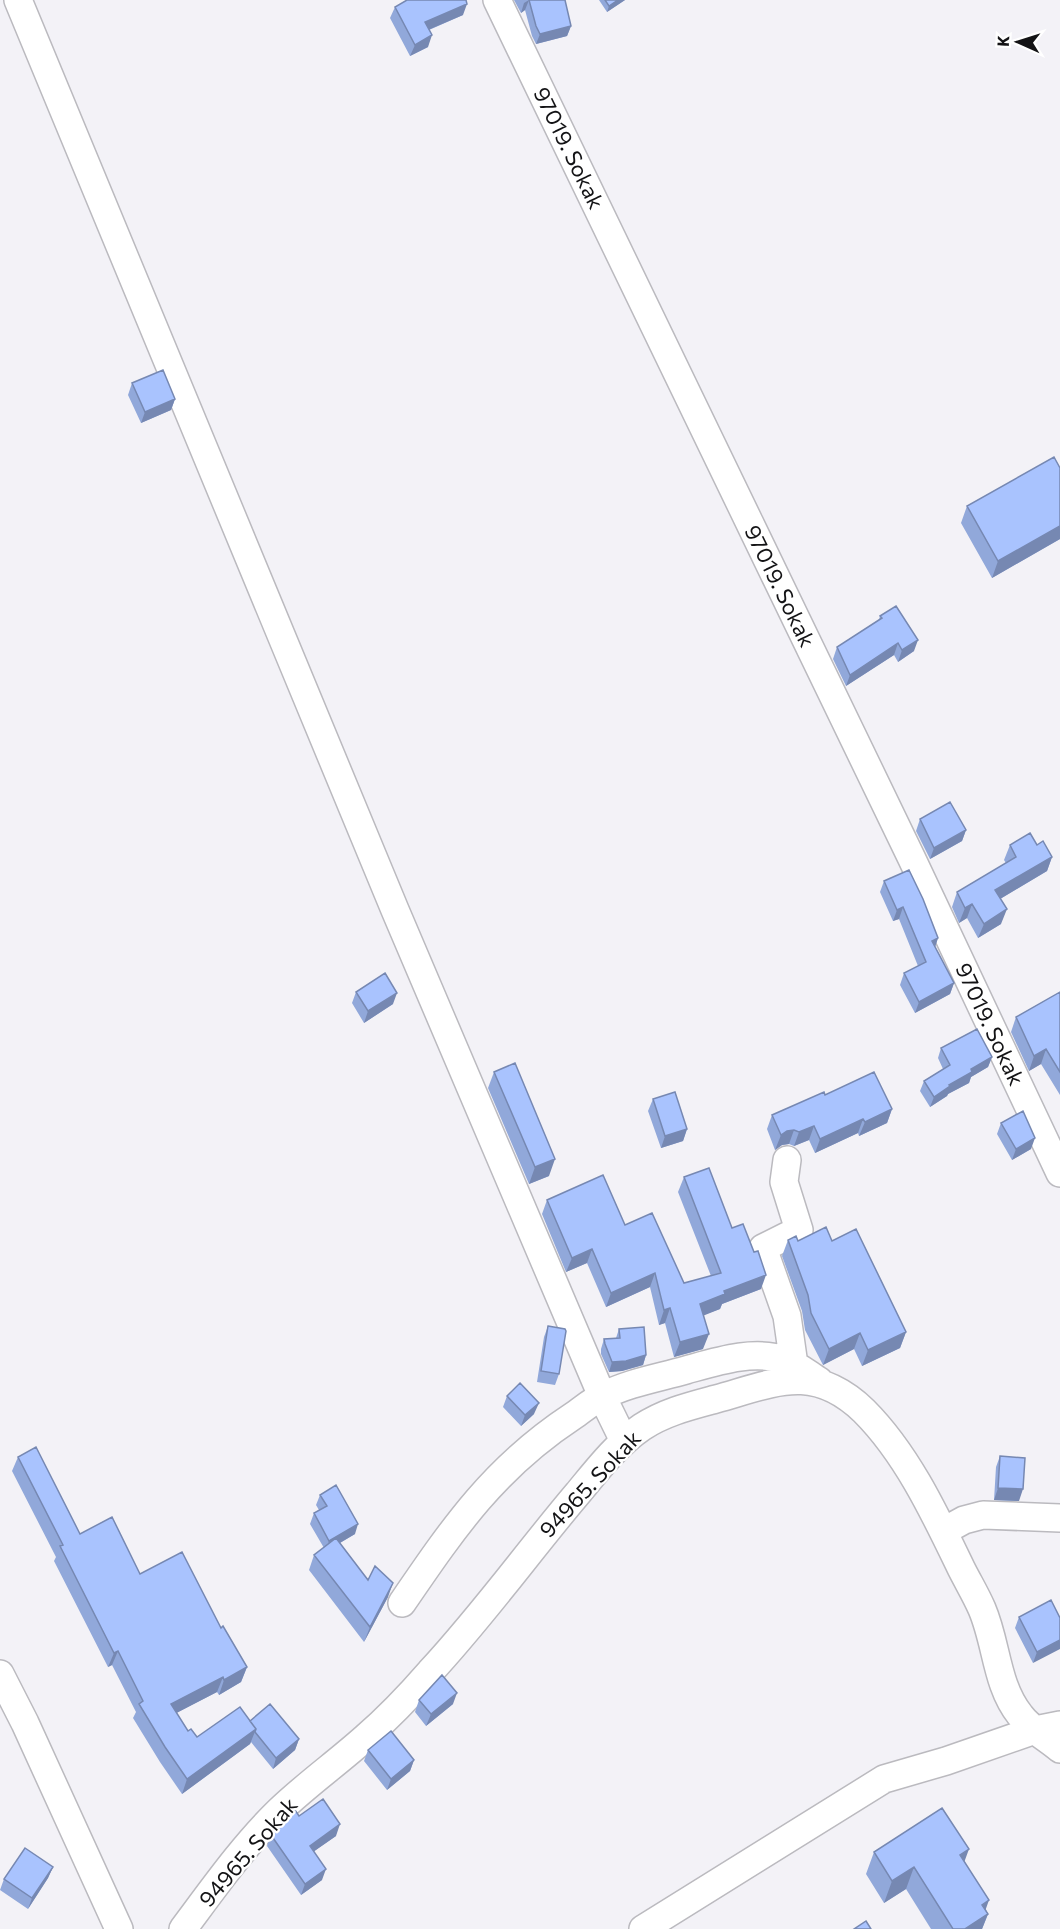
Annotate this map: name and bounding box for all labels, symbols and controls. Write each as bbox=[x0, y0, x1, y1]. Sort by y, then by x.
north arrow bbox=[988, 12, 1048, 72]
text: K bbox=[993, 35, 1012, 47]
street label: 97019. Sokak bbox=[528, 82, 611, 213]
street label: 97019. Sokak bbox=[739, 520, 822, 651]
street label: 97019. Sokak bbox=[950, 958, 1031, 1090]
street label: 94965. Sokak bbox=[533, 1425, 646, 1543]
street label: 94965. Sokak bbox=[193, 1791, 303, 1912]

